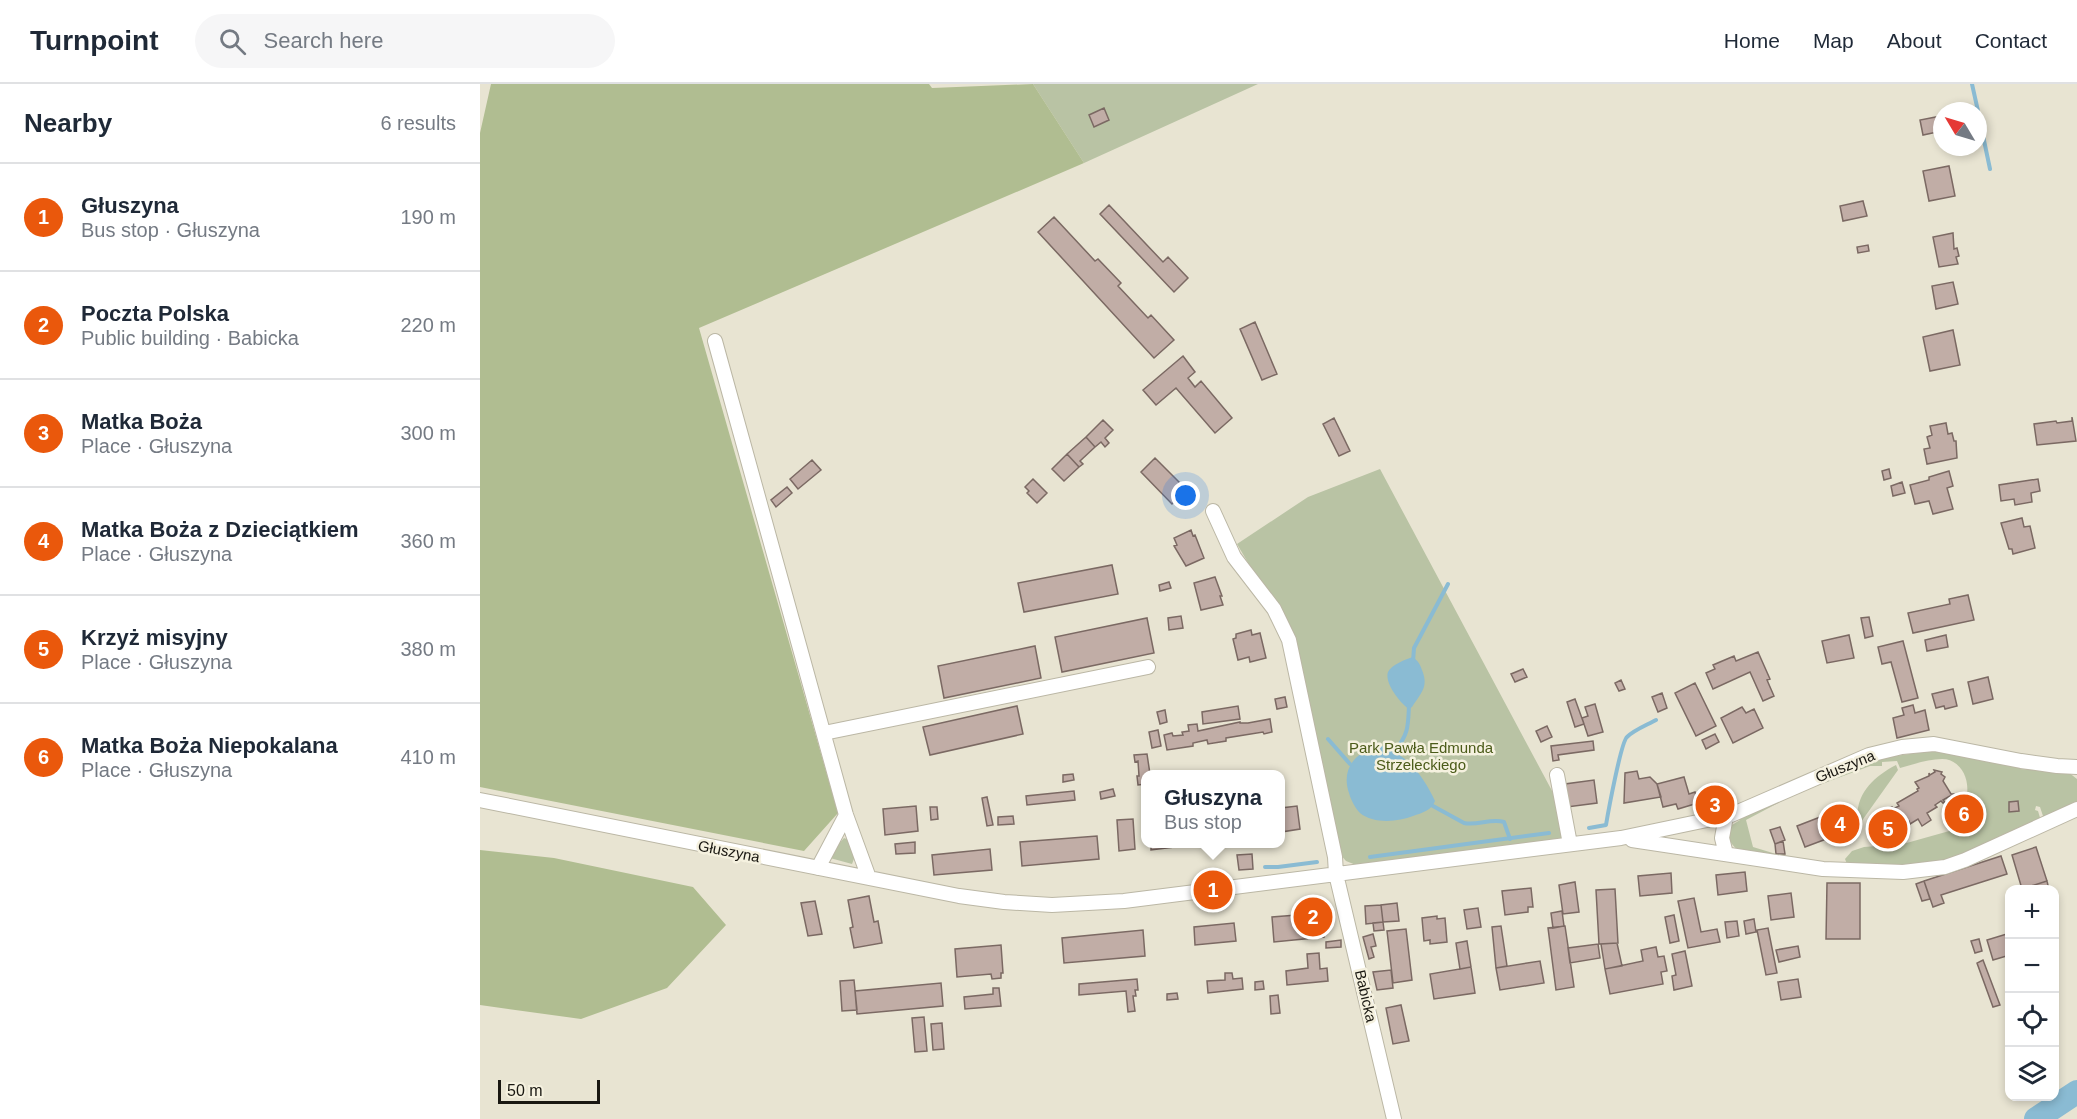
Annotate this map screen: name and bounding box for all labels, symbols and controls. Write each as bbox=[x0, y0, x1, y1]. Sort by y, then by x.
search box bbox=[195, 14, 615, 68]
text: Turnpoint bbox=[30, 25, 159, 56]
icon: search bbox=[216, 25, 249, 58]
text: Search here bbox=[264, 28, 383, 53]
text: Home bbox=[1724, 29, 1780, 52]
text: Map bbox=[1813, 29, 1854, 52]
text: About bbox=[1887, 29, 1942, 52]
text: Contact bbox=[1975, 29, 2047, 52]
north arrow bbox=[1933, 102, 1987, 156]
text: Nearby bbox=[24, 108, 112, 138]
text: 6 results bbox=[380, 112, 456, 134]
text: Głuszyna bbox=[81, 193, 179, 218]
text: 1 bbox=[38, 206, 49, 228]
text: 190 m bbox=[400, 206, 456, 228]
text: Bus stop · Głuszyna bbox=[81, 219, 260, 241]
text: Poczta Polska bbox=[81, 301, 229, 326]
text: 2 bbox=[38, 314, 49, 336]
text: 220 m bbox=[400, 314, 456, 336]
text: Public building · Babicka bbox=[81, 327, 299, 349]
text: Matka Boża bbox=[81, 409, 202, 434]
text: 3 bbox=[38, 422, 49, 444]
text: 300 m bbox=[400, 422, 456, 444]
text: Place · Głuszyna bbox=[81, 435, 232, 457]
your location bbox=[1171, 481, 1200, 510]
text: Matka Boża z Dzieciątkiem bbox=[81, 517, 359, 542]
text: 4 bbox=[38, 530, 49, 552]
text: 360 m bbox=[400, 530, 456, 552]
text: Place · Głuszyna bbox=[81, 543, 232, 565]
text: Krzyż misyjny bbox=[81, 625, 228, 650]
text: 5 bbox=[38, 638, 49, 660]
text: 380 m bbox=[400, 638, 456, 660]
text: Place · Głuszyna bbox=[81, 651, 232, 673]
text: Matka Boża Niepokalana bbox=[81, 733, 338, 758]
park label: Park Pawła Edmunda Strzeleckiego bbox=[1349, 739, 1494, 773]
text: 6 bbox=[38, 746, 49, 768]
text: 410 m bbox=[400, 746, 456, 768]
street label: Głuszyna bbox=[1813, 746, 1878, 786]
text: Place · Głuszyna bbox=[81, 759, 232, 781]
popup bbox=[1141, 770, 1285, 848]
pin: 3 bbox=[1696, 782, 1734, 828]
text: Głuszyna bbox=[1164, 785, 1262, 810]
pin: 6 bbox=[1944, 792, 1984, 836]
pin: 4 bbox=[1820, 802, 1860, 846]
pin: 5 bbox=[1868, 806, 1908, 852]
text: Bus stop bbox=[1164, 811, 1242, 833]
street label: Głuszyna bbox=[697, 837, 762, 865]
pin: 1 bbox=[1194, 868, 1232, 912]
map controls bbox=[2005, 885, 2059, 1101]
button: + bbox=[2005, 885, 2059, 939]
pin: 2 bbox=[1294, 894, 1332, 940]
button: − bbox=[2005, 939, 2059, 993]
street label: Babicka bbox=[1352, 968, 1380, 1025]
button: locate bbox=[2005, 993, 2059, 1047]
button: layers bbox=[2005, 1047, 2059, 1101]
scale bar bbox=[498, 1077, 600, 1104]
text: 50 m bbox=[507, 1082, 543, 1099]

